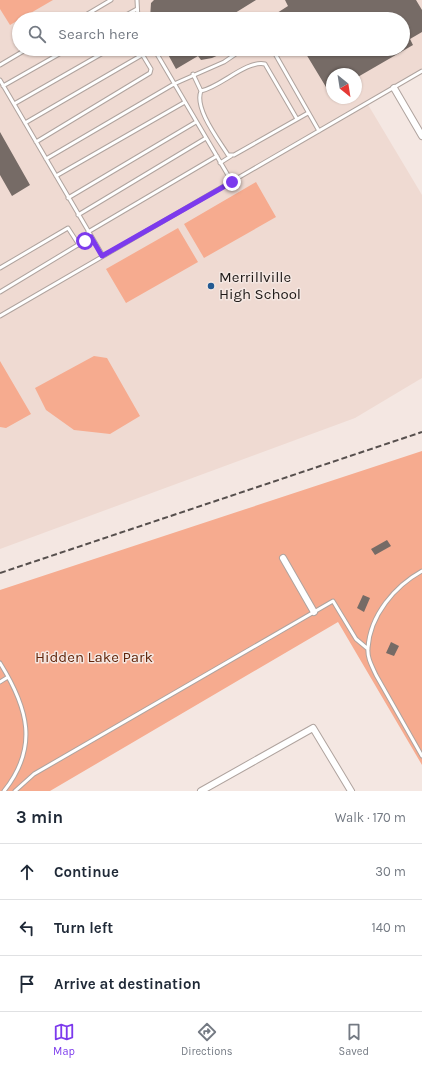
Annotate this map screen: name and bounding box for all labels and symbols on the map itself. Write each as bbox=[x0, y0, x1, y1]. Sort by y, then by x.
north arrow bbox=[326, 68, 362, 104]
route end bbox=[223, 173, 241, 191]
route start bbox=[76, 232, 94, 250]
place label: Merrillville High School bbox=[219, 268, 301, 303]
marker: Merrillville High School bbox=[206, 281, 216, 291]
park label: Hidden Lake Park bbox=[35, 648, 153, 666]

